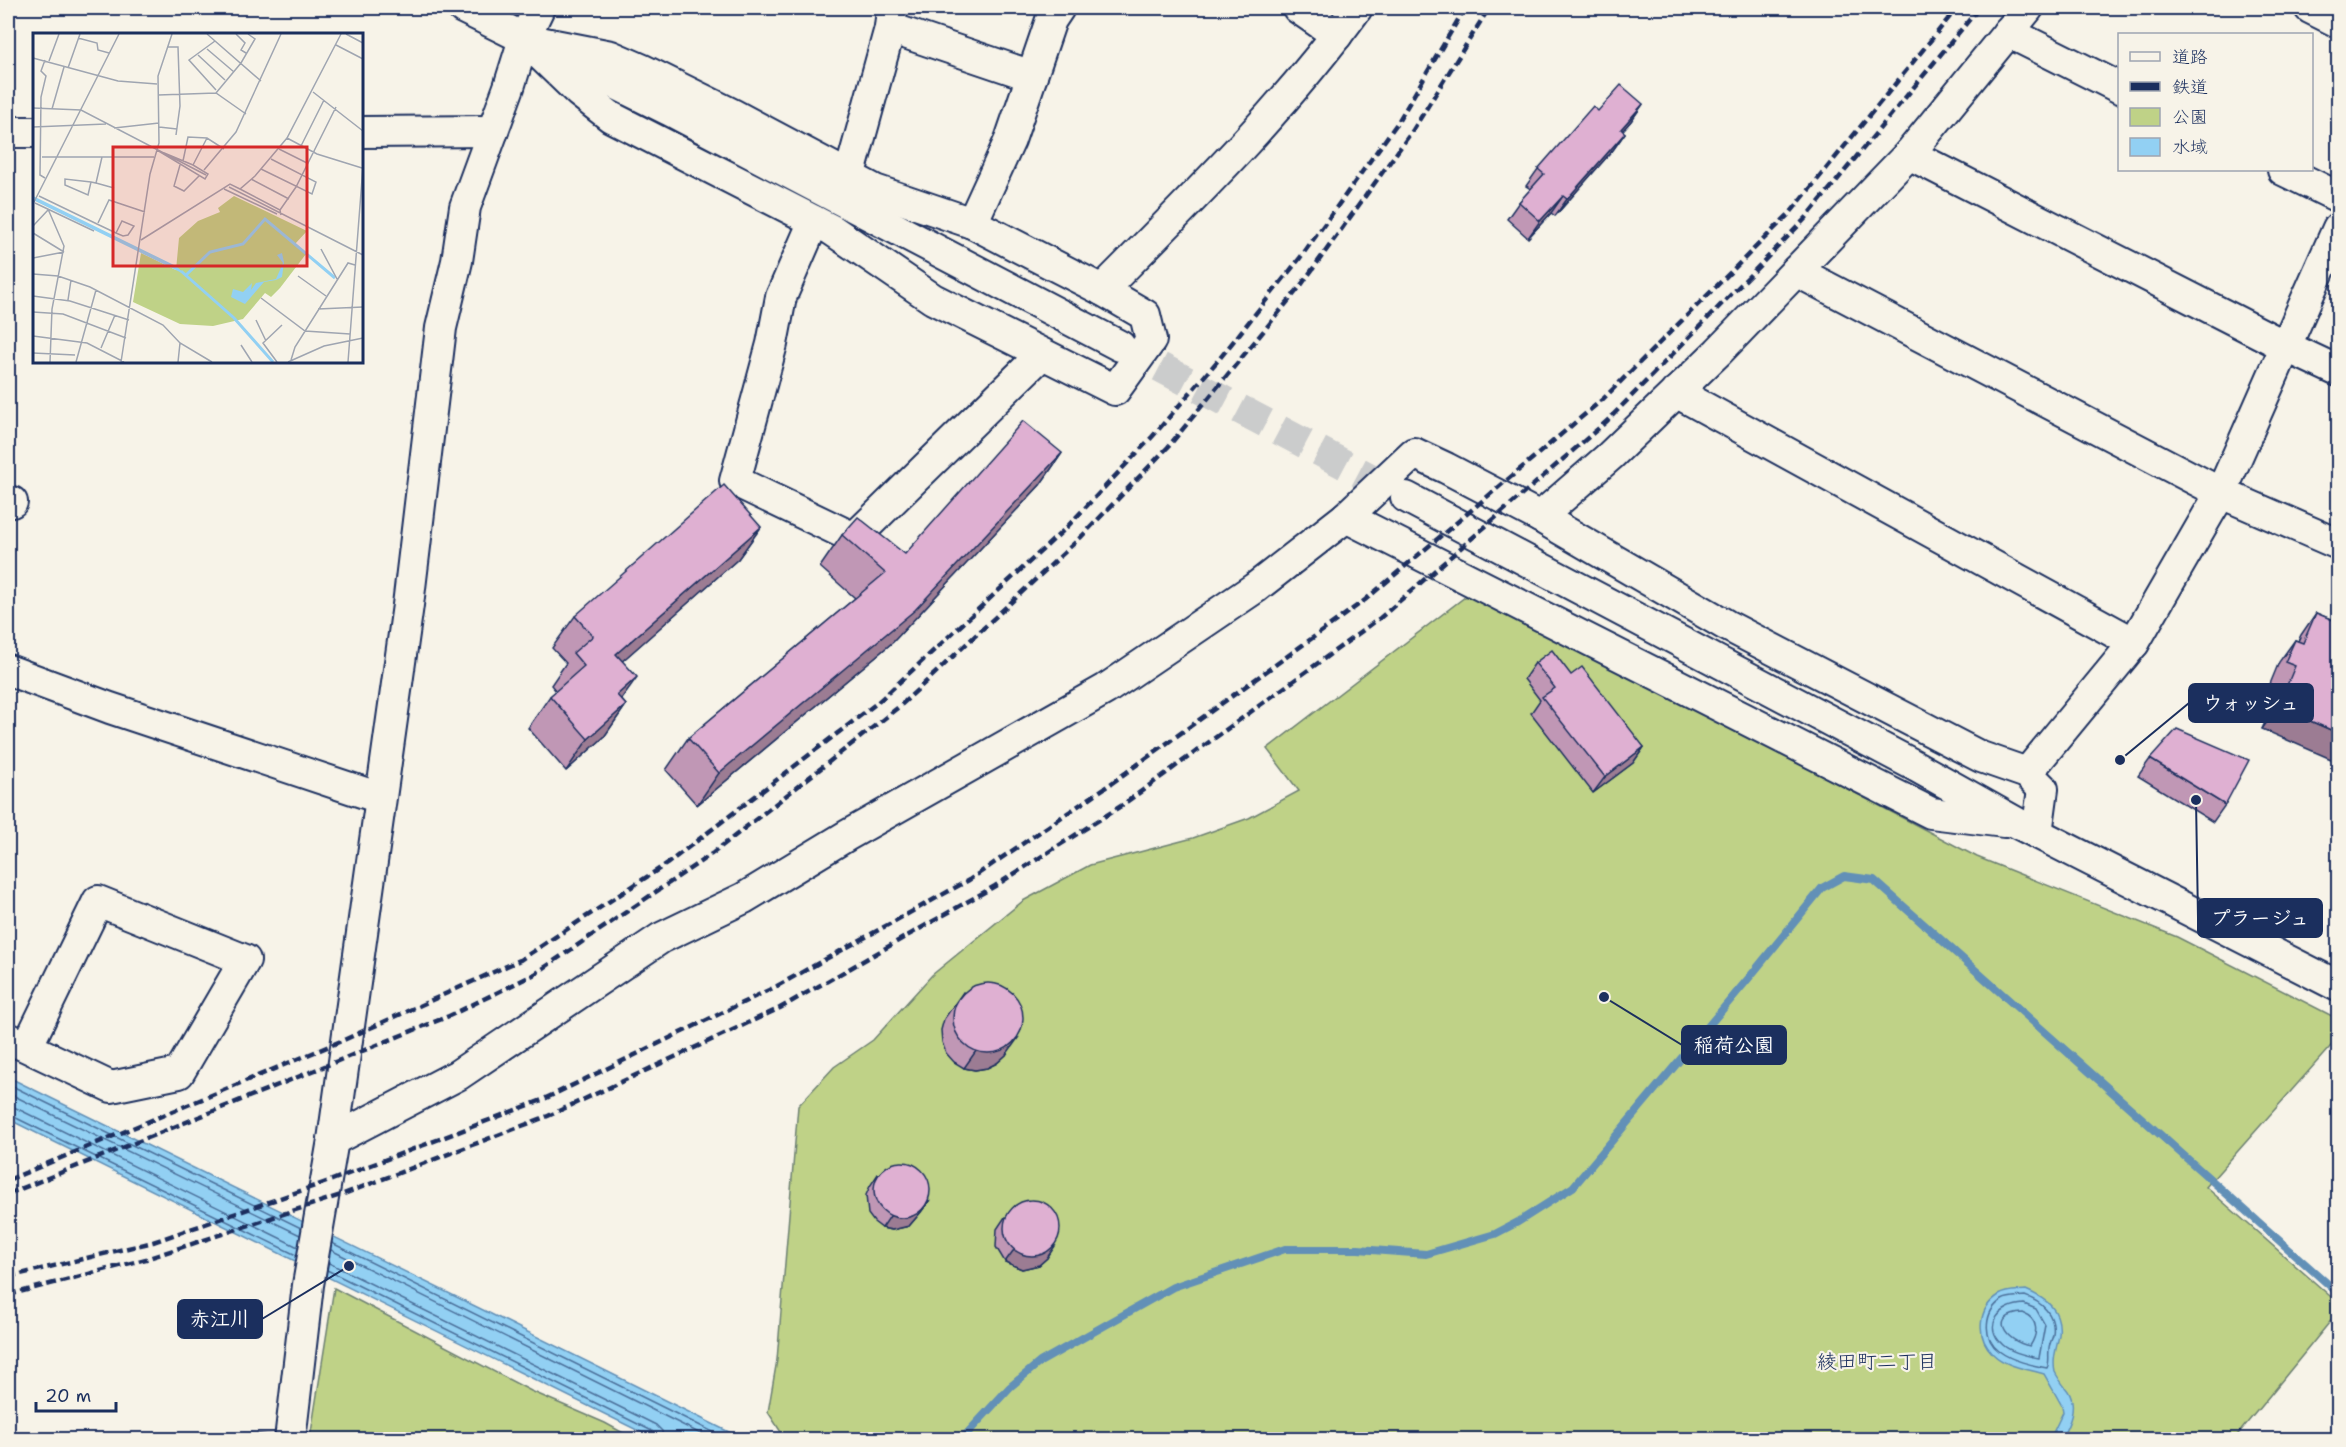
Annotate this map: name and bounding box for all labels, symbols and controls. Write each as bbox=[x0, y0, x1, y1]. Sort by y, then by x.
inset map bbox=[33, 33, 363, 363]
legend bbox=[2118, 33, 2313, 171]
text: 道路 bbox=[2172, 45, 2208, 69]
text: 鉄道 bbox=[2172, 75, 2208, 99]
text: 公園 bbox=[2172, 105, 2208, 129]
text: 水域 bbox=[2172, 135, 2208, 159]
callout: ウォッシュ bbox=[2189, 684, 2313, 722]
text: ウォッシュ bbox=[2203, 690, 2299, 716]
callout: プラージュ bbox=[2198, 899, 2322, 937]
text: プラージュ bbox=[2211, 905, 2309, 931]
callout: 稲荷公園 bbox=[1682, 1026, 1786, 1064]
text: 稲荷公園 bbox=[1694, 1032, 1774, 1058]
callout: 赤江川 bbox=[178, 1300, 262, 1338]
text: 赤江川 bbox=[190, 1306, 250, 1332]
district label: 綾田町二丁目 bbox=[1817, 1348, 1937, 1374]
scale bar bbox=[36, 1375, 116, 1413]
text: 20 m bbox=[45, 1384, 91, 1408]

